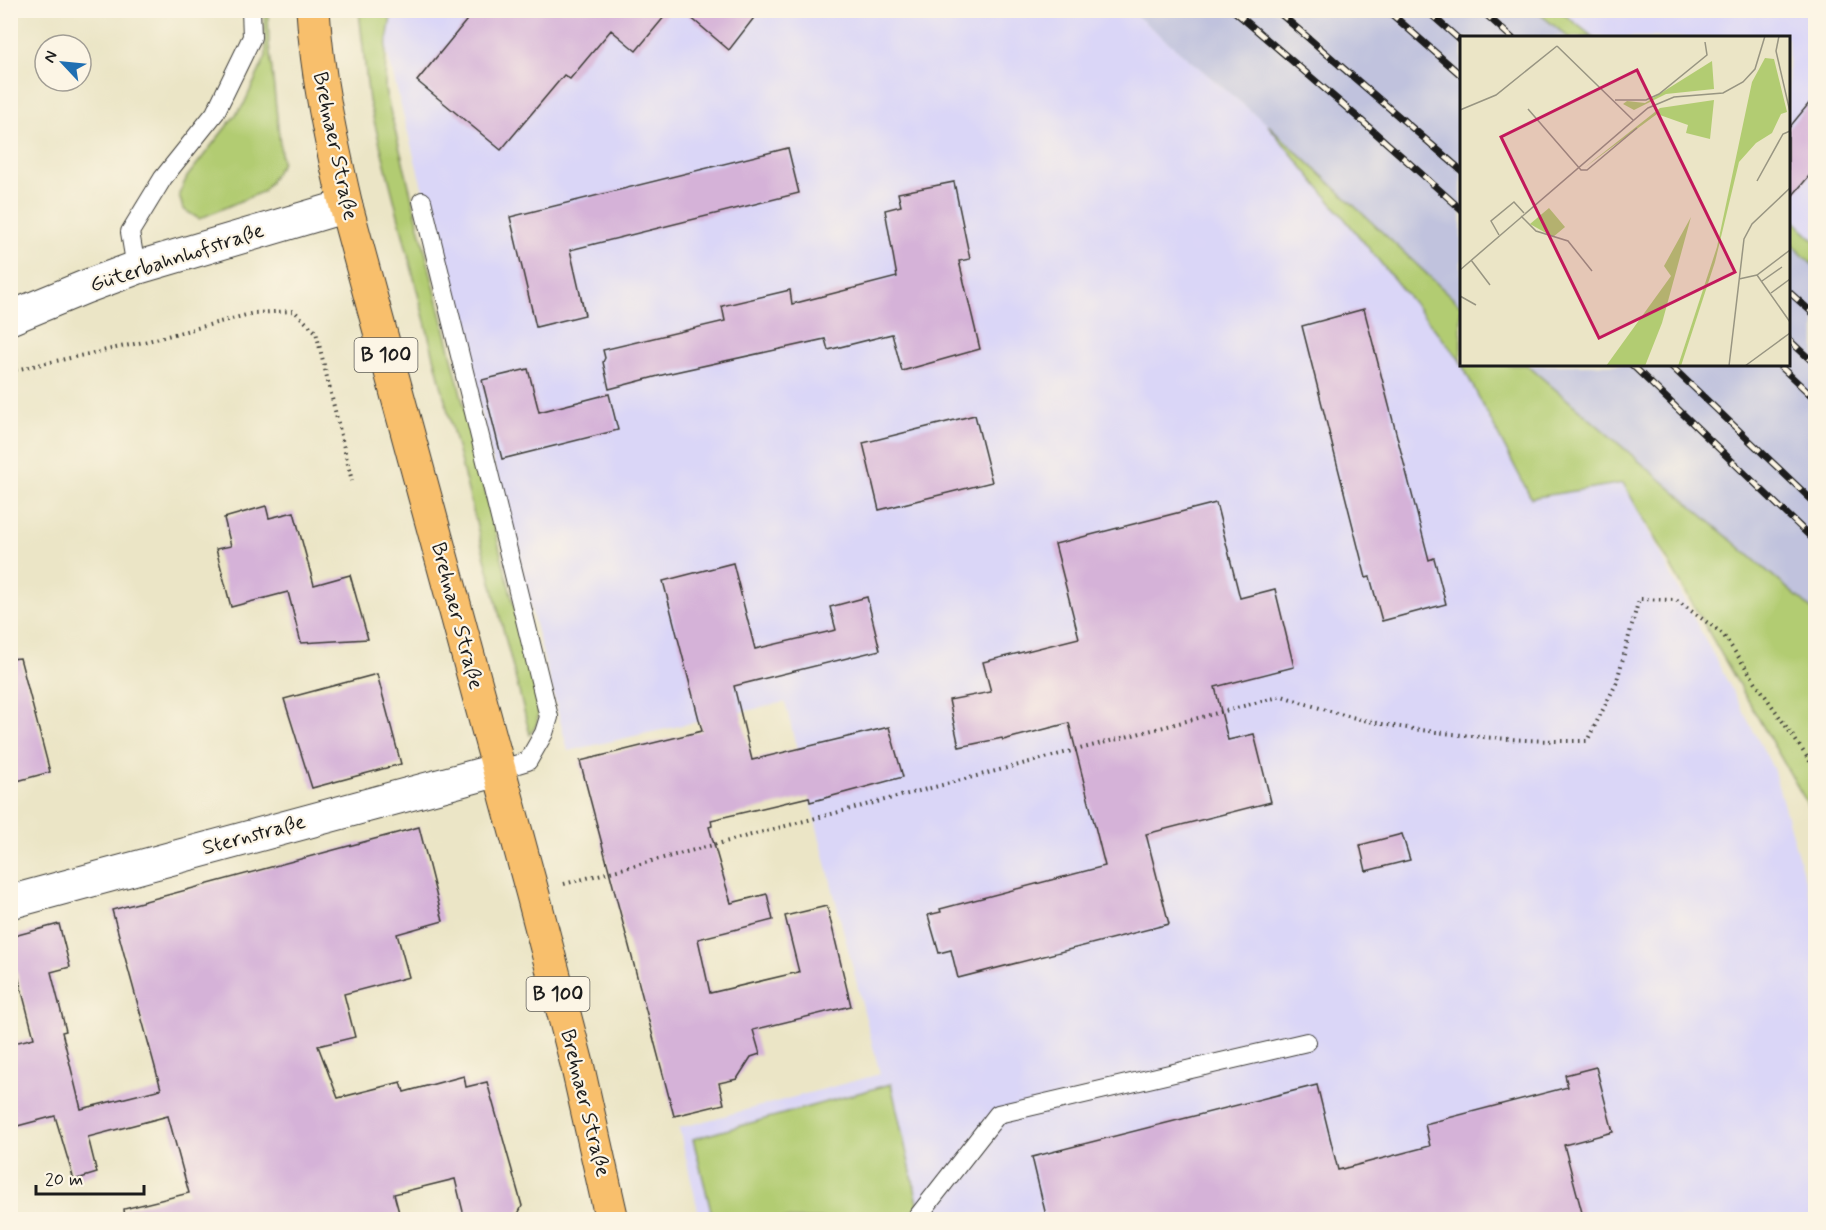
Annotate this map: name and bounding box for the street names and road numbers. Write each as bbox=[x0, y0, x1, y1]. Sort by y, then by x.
street label: Brehnaer Straße bbox=[306, 69, 364, 223]
street label: Güterbahnhofstraße bbox=[86, 217, 268, 299]
road number: B 100 bbox=[354, 338, 418, 372]
street label: Brehnaer Straße bbox=[424, 539, 490, 693]
street label: Sternstraße bbox=[199, 808, 309, 862]
road number: B 100 bbox=[526, 977, 590, 1011]
street label: Brehnaer Straße bbox=[553, 1026, 617, 1180]

